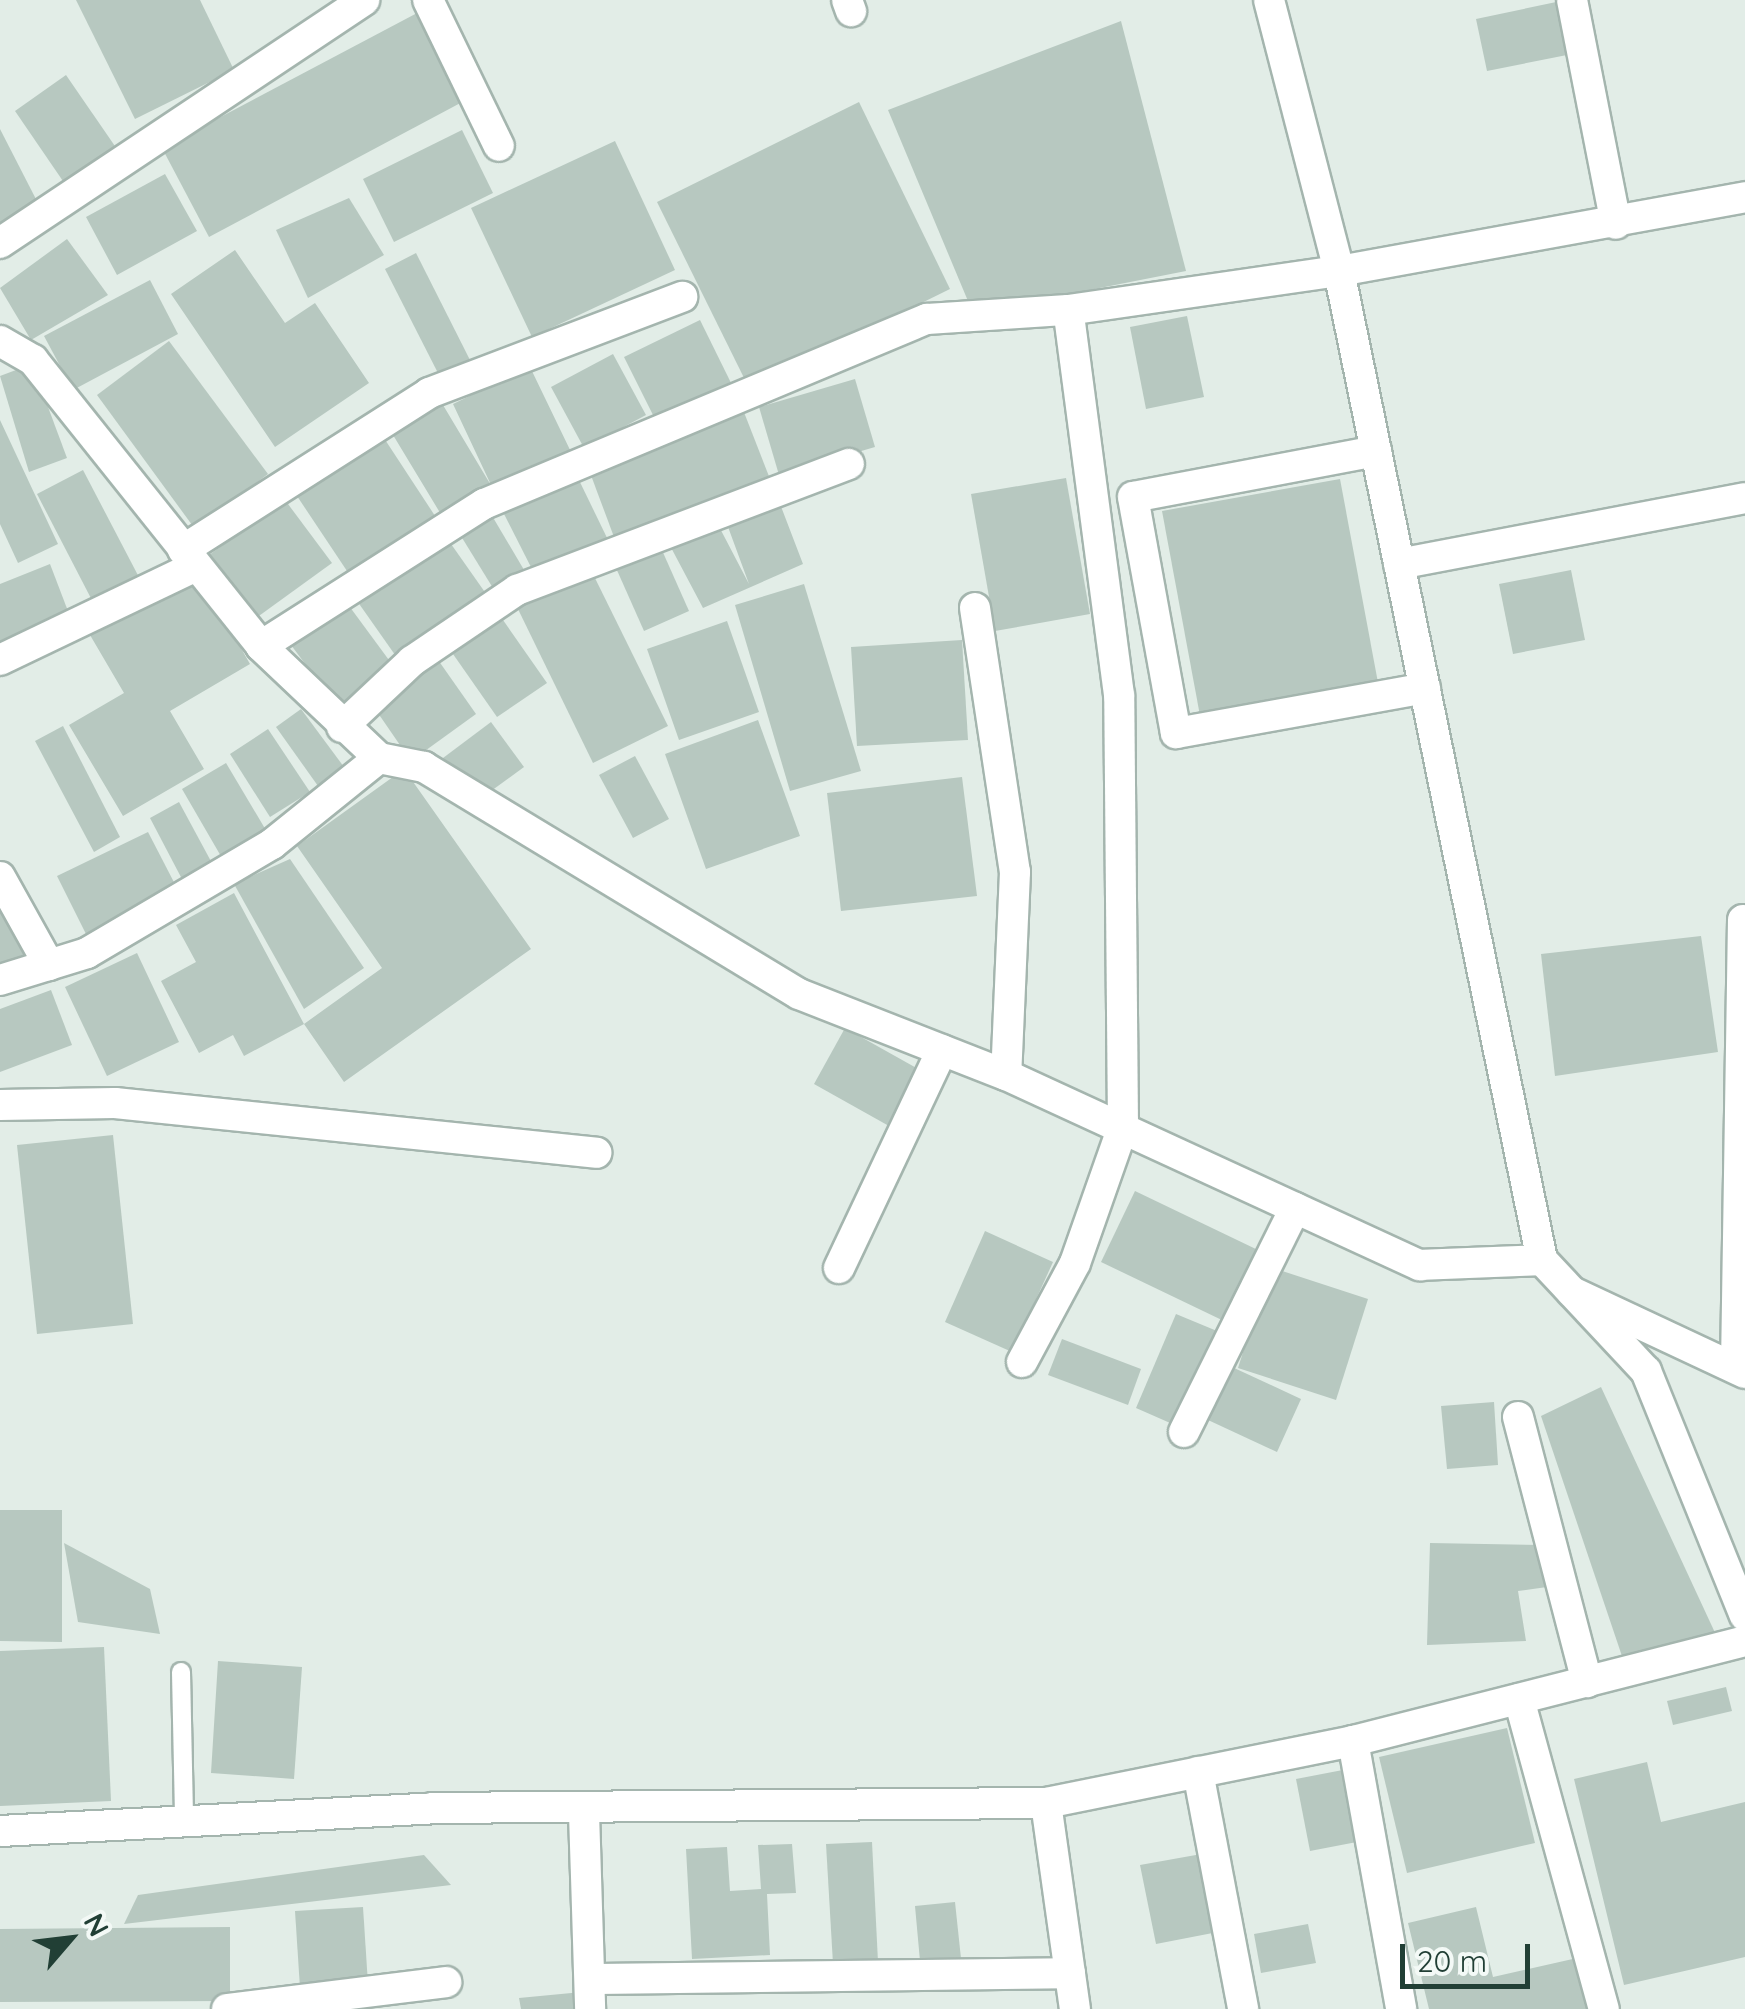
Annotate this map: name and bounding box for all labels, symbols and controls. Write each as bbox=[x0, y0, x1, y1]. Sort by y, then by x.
north arrow bbox=[20, 1889, 120, 1989]
text: N bbox=[77, 1907, 117, 1942]
scale bar bbox=[1405, 1924, 1535, 1986]
text: 20 m bbox=[1417, 1942, 1487, 1980]

